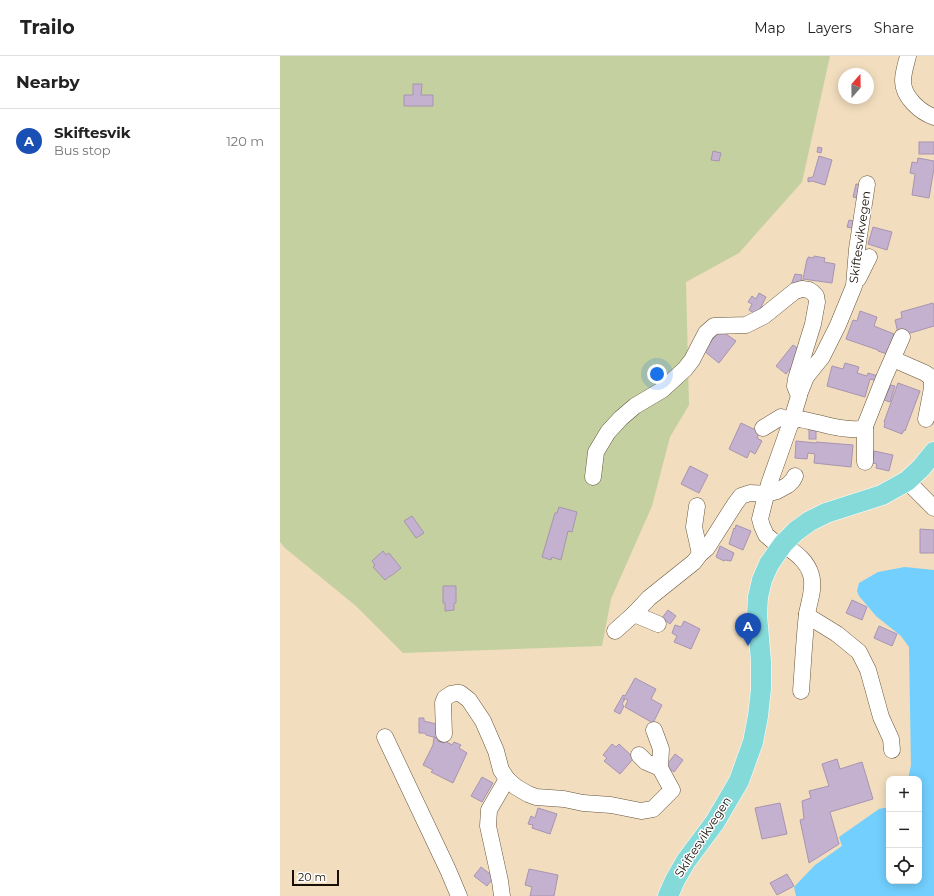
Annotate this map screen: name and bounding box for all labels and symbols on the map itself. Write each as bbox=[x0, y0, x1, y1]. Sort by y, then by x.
north arrow bbox=[838, 68, 874, 104]
street label: Skiftesvikvegen bbox=[846, 190, 873, 284]
your location bbox=[647, 364, 667, 384]
pin: A bbox=[735, 613, 761, 646]
street label: Skiftesvikvegen bbox=[671, 794, 734, 880]
scale bar bbox=[292, 868, 339, 887]

